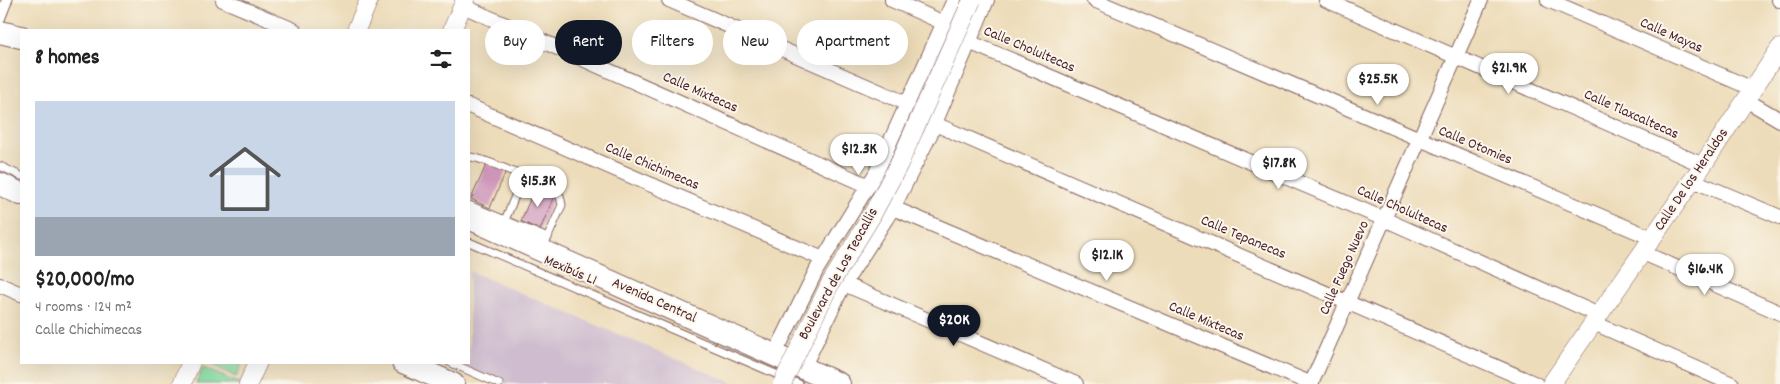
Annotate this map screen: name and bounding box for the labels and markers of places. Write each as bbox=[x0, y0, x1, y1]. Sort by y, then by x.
pin: $21.9K bbox=[1468, 52, 1550, 95]
pin: $25.5K bbox=[1337, 64, 1419, 106]
pin: $12.3K bbox=[818, 134, 900, 176]
pin: $17.8K bbox=[1238, 148, 1320, 190]
pin: $15.3K bbox=[497, 166, 579, 208]
pin: $12.1K bbox=[1066, 240, 1148, 282]
pin: $16.4K bbox=[1664, 254, 1746, 296]
pin: $20K bbox=[924, 304, 984, 347]

